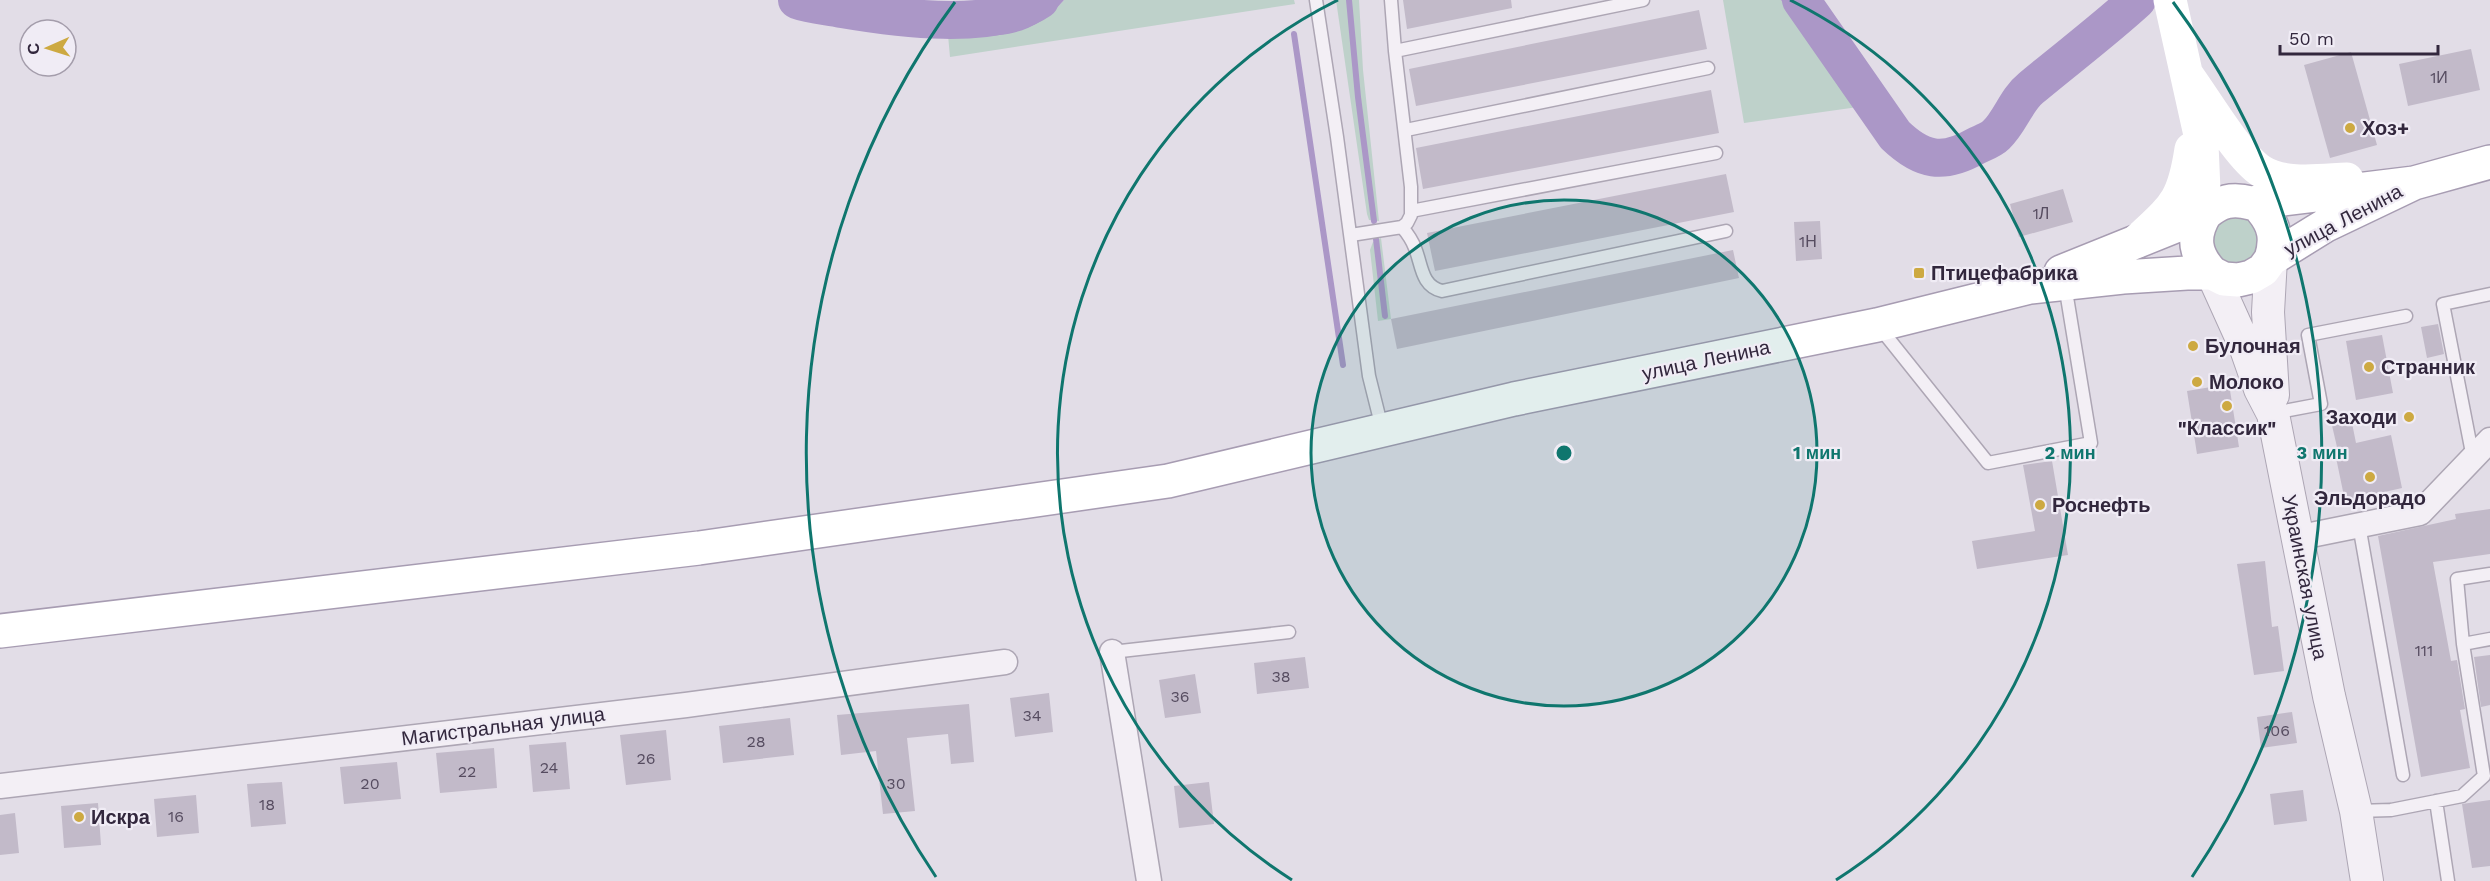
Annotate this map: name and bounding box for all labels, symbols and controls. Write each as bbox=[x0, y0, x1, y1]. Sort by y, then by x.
north arrow bbox=[18, 18, 78, 78]
scale bar bbox=[2280, 18, 2438, 56]
text: 50 m bbox=[2289, 28, 2334, 49]
text: С bbox=[24, 42, 43, 55]
house number: 1И bbox=[2430, 68, 2448, 87]
place label: Хоз+ bbox=[2362, 116, 2409, 140]
marker: Хоз+ bbox=[2343, 121, 2357, 135]
street label: улица Ленина bbox=[2280, 178, 2407, 261]
house number: 1Л bbox=[2033, 204, 2049, 223]
house number: 1Н bbox=[1799, 232, 1817, 251]
place label: Птицефабрика bbox=[1931, 261, 2078, 285]
marker: Птицефабрика bbox=[1912, 266, 1926, 280]
place label: Булочная bbox=[2205, 334, 2301, 358]
street label: улица Ленина bbox=[1640, 335, 1773, 385]
marker: Булочная bbox=[2186, 339, 2200, 353]
place label: Странник bbox=[2381, 355, 2476, 379]
marker: Странник bbox=[2362, 360, 2376, 374]
place label: Молоко bbox=[2209, 370, 2284, 394]
marker: Молоко bbox=[2190, 375, 2204, 389]
marker: "Классик" bbox=[2220, 399, 2234, 413]
place label: Заходи bbox=[2326, 405, 2397, 429]
marker: Заходи bbox=[2402, 410, 2416, 424]
place label: "Классик" bbox=[2178, 416, 2276, 440]
text: 1 мин bbox=[1793, 442, 1841, 463]
text: 2 мин bbox=[2044, 442, 2096, 463]
text: 3 мин bbox=[2296, 442, 2348, 463]
centre of rings bbox=[1554, 443, 1574, 463]
marker: Эльдорадо bbox=[2363, 470, 2377, 484]
place label: Эльдорадо bbox=[2314, 486, 2426, 510]
street label: Украинская улица bbox=[2277, 492, 2333, 663]
place label: Роснефть bbox=[2052, 493, 2150, 517]
marker: Роснефть bbox=[2033, 498, 2047, 512]
house number: 111 bbox=[2415, 641, 2433, 660]
house number: 38 bbox=[1271, 667, 1291, 686]
house number: 36 bbox=[1170, 687, 1190, 706]
street label: Магистральная улица bbox=[400, 702, 607, 750]
house number: 34 bbox=[1022, 706, 1042, 725]
house number: 106 bbox=[2264, 721, 2290, 740]
house number: 28 bbox=[746, 732, 766, 751]
house number: 26 bbox=[636, 749, 656, 768]
house number: 24 bbox=[540, 758, 559, 777]
house number: 22 bbox=[458, 762, 476, 781]
house number: 20 bbox=[360, 774, 380, 793]
house number: 30 bbox=[886, 774, 906, 793]
house number: 18 bbox=[259, 795, 275, 814]
place label: Искра bbox=[91, 805, 151, 829]
house number: 16 bbox=[168, 807, 184, 826]
marker: Искра bbox=[72, 810, 86, 824]

